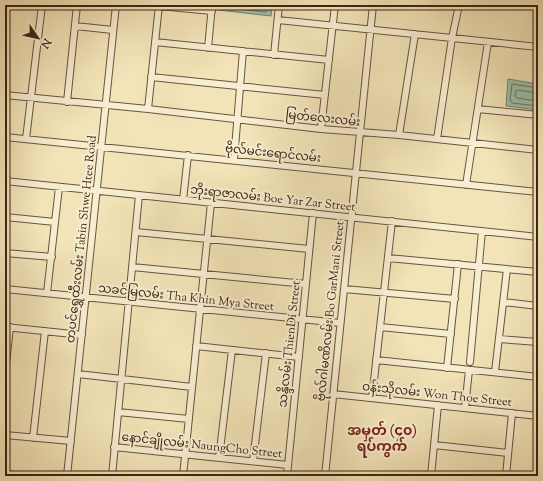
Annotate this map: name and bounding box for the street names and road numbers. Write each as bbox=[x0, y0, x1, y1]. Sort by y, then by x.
street label: မြတ်လေးလမ်း bbox=[285, 105, 361, 132]
street label: တပင်ရွှေထီးလမ်း Tabin Shwe Htee Road bbox=[61, 134, 102, 344]
street label: ဗိုလ်မင်းရောင်လမ်း bbox=[224, 139, 322, 168]
street label: ဘိုးရာဇာလမ်း Boe Yar Zar Street bbox=[189, 180, 356, 217]
street label: ဗိုလ်ဂါမဏိလမ်း Bo GarMani Street bbox=[312, 220, 349, 402]
street label: သခင်မြလမ်း Tha Khin Mya Street bbox=[97, 279, 275, 316]
street label: သန္ဒိလမ်း ThienDi Street bbox=[273, 280, 306, 408]
street label: ဝန်းသိုလမ်း Won Thoe Street bbox=[361, 377, 513, 412]
street label: နောင်ချိုလမ်း NaungCho Street bbox=[121, 428, 283, 463]

